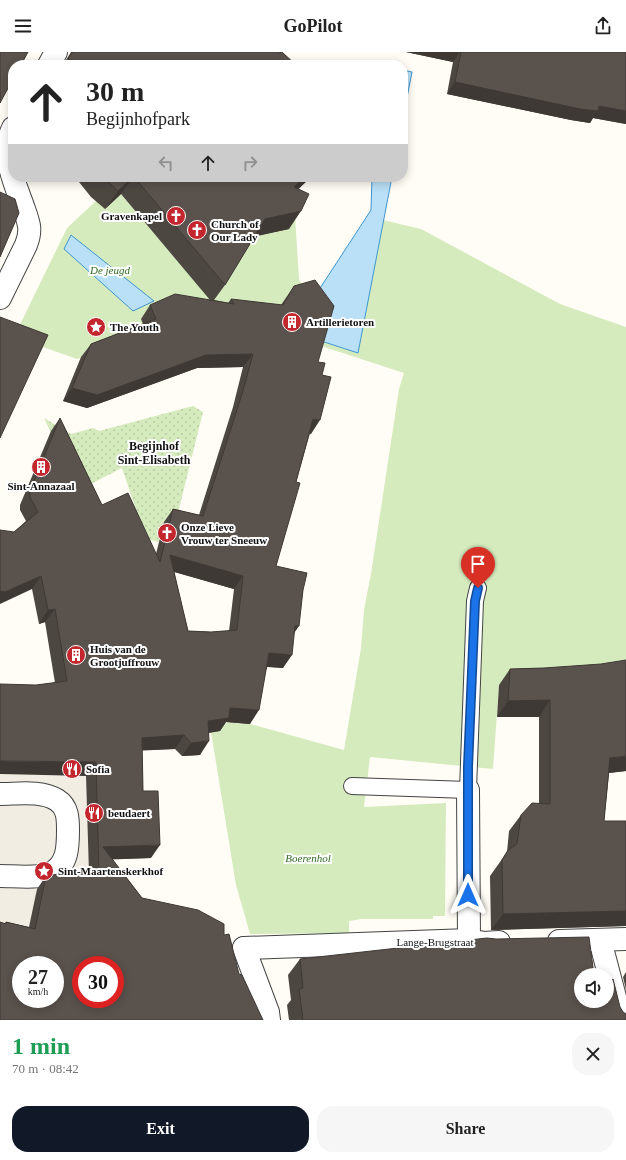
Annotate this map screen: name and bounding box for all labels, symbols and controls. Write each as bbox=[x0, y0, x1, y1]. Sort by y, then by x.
icon: menu bbox=[12, 15, 34, 37]
icon: share bbox=[592, 15, 614, 37]
text: GoPilot bbox=[284, 16, 343, 36]
icon: ahead bbox=[20, 76, 72, 128]
text: 30 m bbox=[86, 76, 144, 107]
text: Begijnhofpark bbox=[86, 109, 190, 129]
icon: left bbox=[155, 152, 177, 174]
icon: ahead bbox=[197, 152, 219, 174]
icon: right bbox=[239, 152, 261, 174]
church icon: Gravenkapel bbox=[165, 205, 187, 227]
place label: Gravenkapel bbox=[101, 210, 162, 222]
place label: Church of Our Lady bbox=[211, 218, 259, 243]
church icon: Church of Our Lady bbox=[186, 219, 208, 241]
park label: De jeugd bbox=[89, 264, 131, 276]
building icon: Artillerietoren bbox=[281, 311, 303, 333]
place icon: The Youth bbox=[85, 316, 107, 338]
place label: Artillerietoren bbox=[306, 316, 374, 328]
place label: The Youth bbox=[110, 321, 159, 333]
district label: Begijnhof Sint-Elisabeth bbox=[118, 439, 191, 467]
building icon: Sint-Annazaal bbox=[30, 456, 52, 478]
place label: Sint-Annazaal bbox=[7, 480, 75, 492]
place label: Onze Lieve Vrouw ter Sneeuw bbox=[181, 521, 267, 546]
church icon: Onze Lieve Vrouw ter Sneeuw bbox=[156, 522, 178, 544]
pin bbox=[461, 547, 495, 588]
icon: arrive bbox=[467, 553, 489, 575]
place label: Huis van de Grootjuffrouw bbox=[90, 643, 159, 668]
building icon: Huis van de Grootjuffrouw bbox=[65, 644, 87, 666]
restaurant icon: Sofia bbox=[61, 758, 83, 780]
place label: Sofia bbox=[86, 763, 110, 775]
restaurant icon: beudaert bbox=[83, 802, 105, 824]
place label: beudaert bbox=[108, 807, 151, 819]
park label: Boerenhol bbox=[285, 852, 331, 864]
place icon: Sint-Maartenskerkhof bbox=[33, 860, 55, 882]
place label: Sint-Maartenskerkhof bbox=[58, 865, 163, 877]
position arrow bbox=[447, 874, 489, 916]
street label: Lange-Brugstraat bbox=[397, 936, 473, 948]
speed limit sign: 30 bbox=[72, 956, 124, 1008]
text: 27 bbox=[28, 966, 48, 988]
map controls bbox=[574, 968, 614, 1008]
button: sound bbox=[574, 968, 614, 1008]
text: km/h bbox=[28, 986, 48, 997]
text: 1 min bbox=[12, 1033, 70, 1059]
button: close bbox=[572, 1033, 614, 1075]
text: 70 m · 08:42 bbox=[12, 1061, 79, 1076]
button: Exit bbox=[12, 1106, 309, 1152]
button: Share bbox=[317, 1106, 614, 1152]

